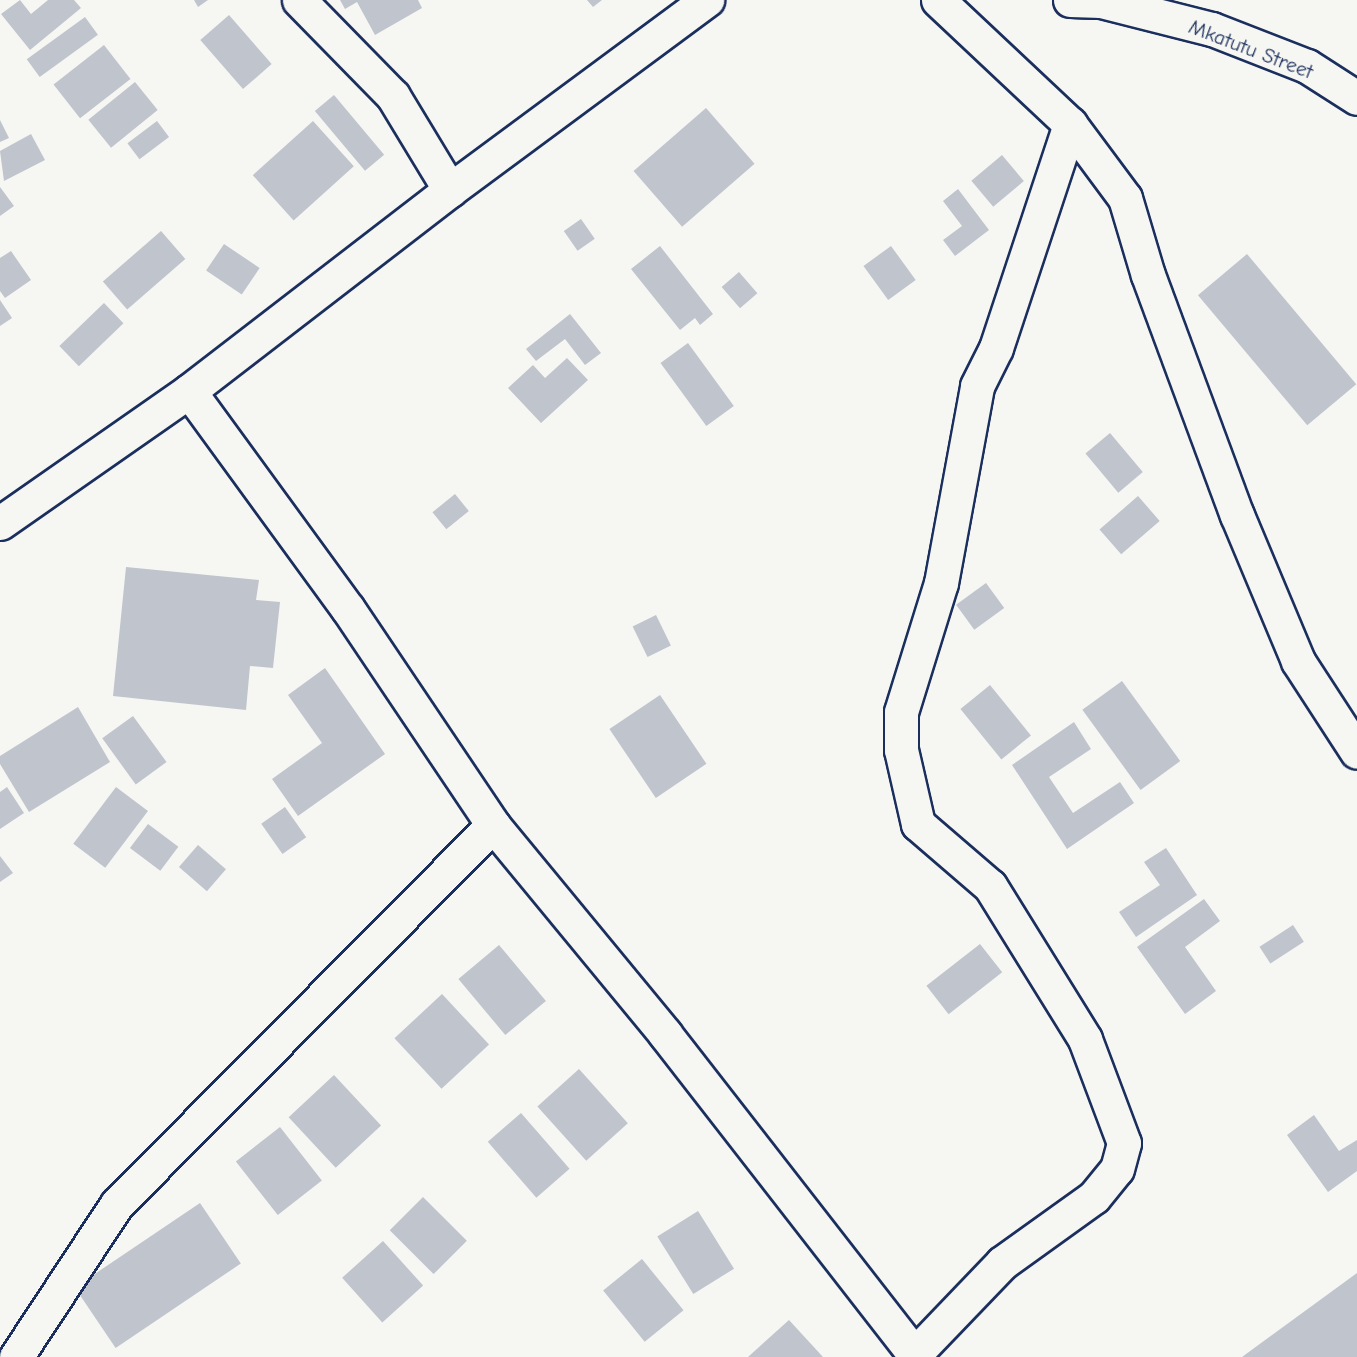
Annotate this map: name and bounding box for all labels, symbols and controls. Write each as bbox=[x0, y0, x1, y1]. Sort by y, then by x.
street label: Mkatutu Street bbox=[1185, 14, 1317, 84]

